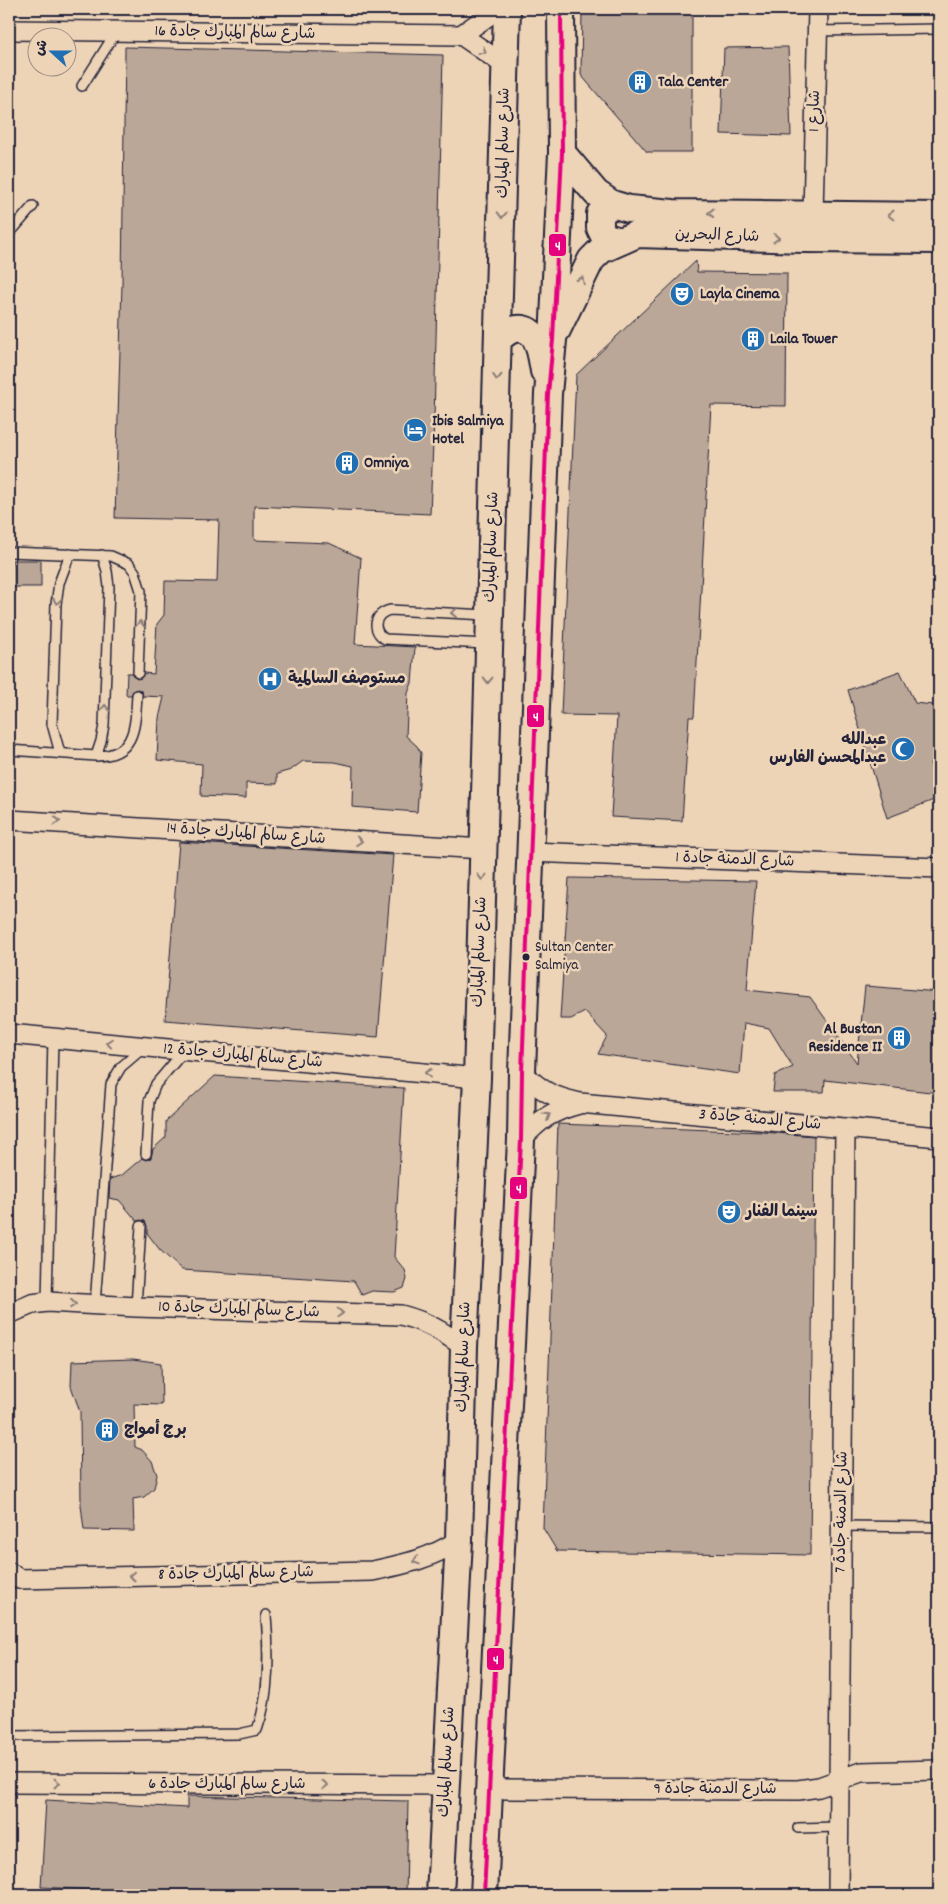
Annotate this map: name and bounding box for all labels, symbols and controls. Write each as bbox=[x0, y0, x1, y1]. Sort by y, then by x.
street label: شارع سالم المبارك جادة 16 bbox=[154, 20, 316, 46]
north arrow bbox=[28, 28, 78, 78]
text: ش bbox=[30, 37, 54, 59]
one-way arrow bbox=[478, 45, 487, 54]
building icon: Tala Center bbox=[627, 69, 653, 95]
place label: Tala Center bbox=[658, 71, 729, 94]
street label: شارع سالم المبارك bbox=[492, 87, 516, 199]
street label: شارع 1 bbox=[803, 90, 827, 132]
one-way arrow bbox=[706, 208, 714, 218]
one-way arrow bbox=[886, 210, 894, 220]
one-way arrow bbox=[497, 212, 507, 219]
street label: شارع البحرين bbox=[674, 223, 760, 249]
line badge: 4 bbox=[548, 233, 567, 257]
one-way arrow bbox=[772, 233, 780, 243]
text: 4 bbox=[555, 237, 561, 257]
one-way arrow bbox=[575, 276, 586, 285]
theatre icon: Layla Cinema bbox=[669, 281, 695, 307]
place label: Layla Cinema bbox=[700, 283, 781, 306]
building icon: Laila Tower bbox=[740, 326, 766, 352]
place label: Laila Tower bbox=[770, 328, 838, 351]
one-way arrow bbox=[492, 374, 503, 382]
place label: Ibis Salmiya Hotel bbox=[432, 410, 505, 451]
hotel icon: Ibis Salmiya Hotel bbox=[402, 417, 428, 443]
building icon: Omniya bbox=[334, 450, 360, 476]
place label: Omniya bbox=[364, 452, 410, 475]
street label: شارع سالم المبارك bbox=[479, 491, 505, 603]
one-way arrow bbox=[51, 597, 62, 605]
one-way arrow bbox=[450, 608, 458, 619]
one-way arrow bbox=[134, 620, 145, 628]
hospital icon: مستوصف السالمية bbox=[257, 666, 283, 692]
place label: مستوصف السالمية bbox=[288, 668, 406, 691]
one-way arrow bbox=[483, 676, 493, 684]
one-way arrow bbox=[99, 704, 110, 712]
line badge: 4 bbox=[526, 704, 545, 728]
text: 4 bbox=[533, 708, 539, 728]
place label: عبدالله عبدالمحسن الفارس bbox=[769, 729, 886, 770]
mosque icon: عبدالله عبدالمحسن الفارس bbox=[890, 736, 916, 762]
one-way arrow bbox=[54, 816, 62, 827]
street label: شارع سالم المبارك جادة 14 bbox=[166, 817, 326, 851]
one-way arrow bbox=[356, 835, 364, 846]
street label: شارع الدمنة جادة 1 bbox=[675, 846, 795, 874]
one-way arrow bbox=[477, 874, 487, 881]
street label: شارع سالم المبارك bbox=[467, 896, 493, 1008]
place label: Sultan Center Salmiya bbox=[535, 937, 614, 977]
marker: Sultan Center Salmiya bbox=[521, 952, 531, 962]
place label: Al Bustan Residence II bbox=[809, 1018, 883, 1059]
building icon: Al Bustan Residence II bbox=[886, 1025, 912, 1051]
one-way arrow bbox=[105, 1038, 113, 1049]
street label: شارع سالم المبارك جادة 12 bbox=[162, 1038, 324, 1074]
one-way arrow bbox=[424, 1068, 432, 1079]
street label: شارع الدمنة جادة 3 bbox=[698, 1103, 822, 1137]
one-way arrow bbox=[542, 1113, 551, 1122]
line badge: 4 bbox=[509, 1176, 528, 1200]
text: 4 bbox=[516, 1180, 522, 1200]
theatre icon: سينما الفنار bbox=[716, 1199, 742, 1225]
place label: سينما الفنار bbox=[744, 1201, 818, 1224]
street label: شارع سالم المبارك جادة 10 bbox=[158, 1296, 320, 1324]
one-way arrow bbox=[69, 1298, 77, 1309]
street label: شارع سالم المبارك bbox=[451, 1301, 477, 1413]
one-way arrow bbox=[336, 1308, 344, 1319]
building icon: برج أمواج bbox=[94, 1417, 120, 1443]
place label: برج أمواج bbox=[124, 1418, 187, 1442]
street label: شارع الدمنة جادة 7 bbox=[829, 1451, 855, 1573]
one-way arrow bbox=[412, 1555, 421, 1565]
street label: شارع سالم المبارك جادة 8 bbox=[158, 1561, 314, 1587]
one-way arrow bbox=[128, 1571, 136, 1581]
line badge: 4 bbox=[486, 1647, 505, 1671]
text: 4 bbox=[493, 1651, 499, 1671]
street label: شارع سالم المبارك bbox=[433, 1706, 461, 1818]
street label: شارع سالم المبارك جادة 6 bbox=[148, 1773, 306, 1796]
one-way arrow bbox=[54, 1778, 62, 1788]
street label: شارع الدمنة جادة 9 bbox=[653, 1778, 777, 1801]
one-way arrow bbox=[322, 1780, 329, 1790]

